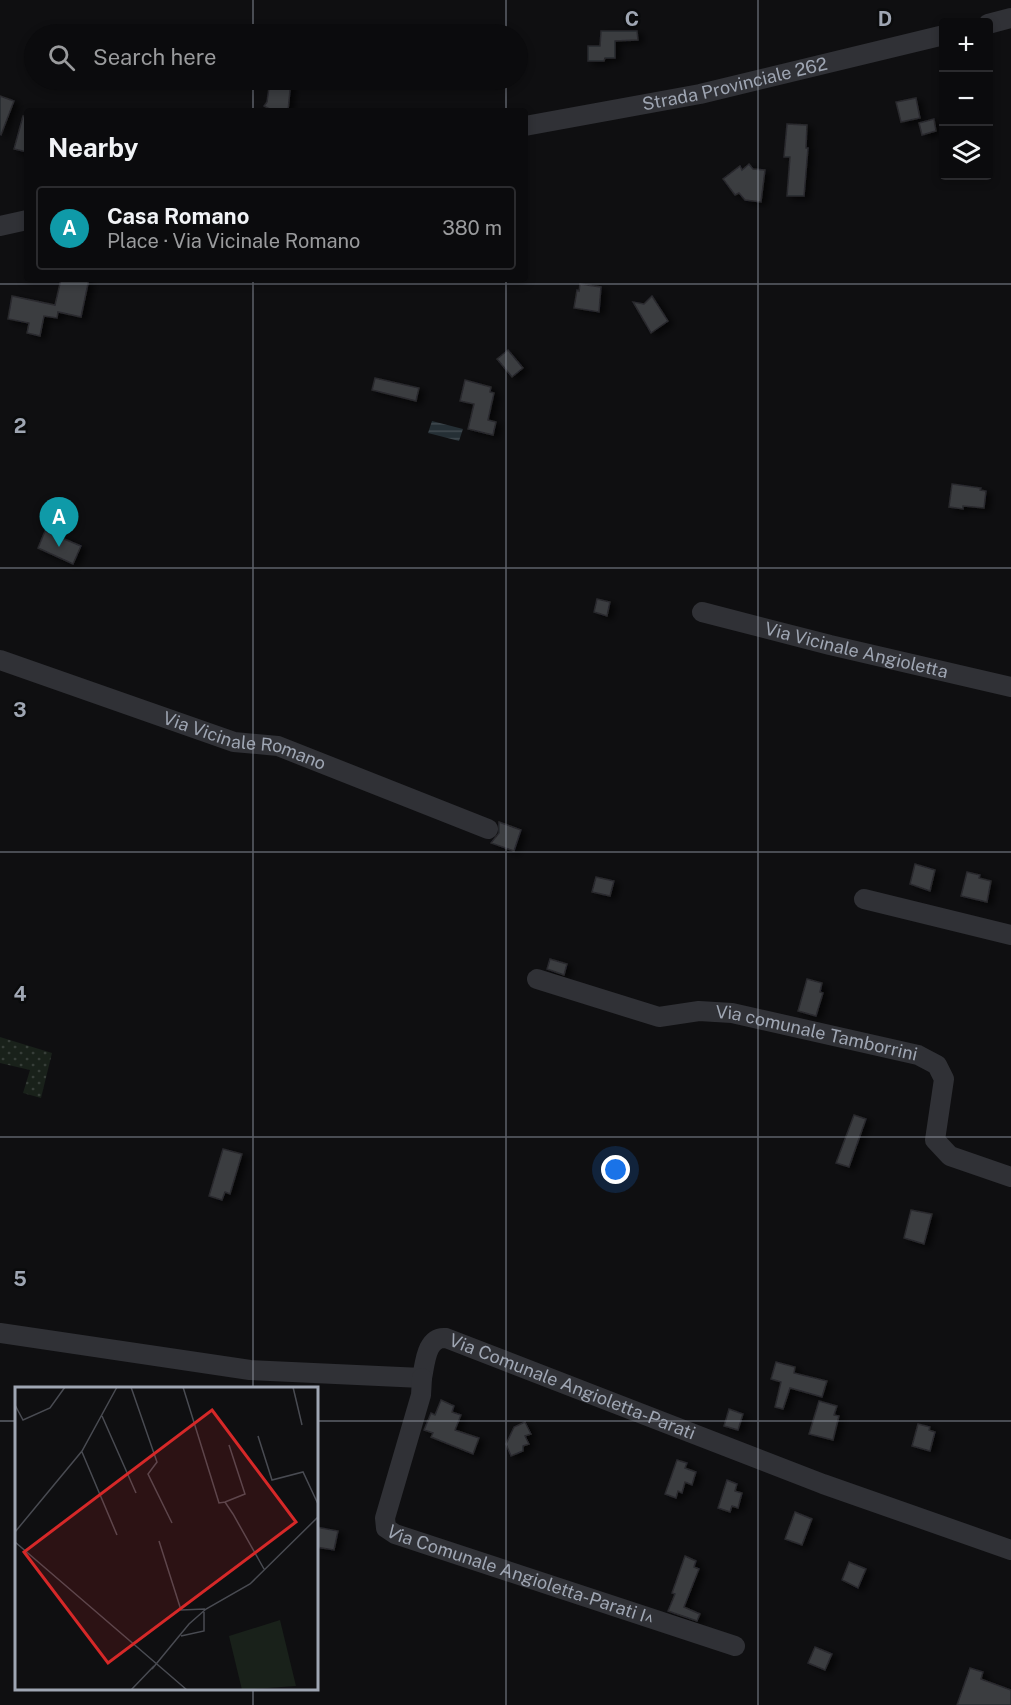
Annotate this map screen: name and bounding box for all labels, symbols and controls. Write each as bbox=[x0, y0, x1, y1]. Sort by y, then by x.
text: C bbox=[625, 7, 639, 31]
text: D bbox=[878, 7, 892, 31]
map controls bbox=[939, 18, 993, 180]
button: + bbox=[939, 18, 993, 72]
search box bbox=[24, 24, 528, 90]
icon: search bbox=[45, 41, 78, 74]
text: Search here bbox=[93, 44, 217, 70]
street label: Strada Provinciale 262 bbox=[640, 53, 829, 114]
button: − bbox=[939, 72, 993, 126]
button: layers bbox=[939, 126, 993, 180]
text: Nearby bbox=[48, 132, 138, 163]
text: Casa Romano bbox=[107, 203, 249, 229]
text: A bbox=[62, 216, 77, 240]
text: 380 m bbox=[442, 216, 502, 240]
text: Place · Via Vicinale Romano bbox=[107, 229, 360, 253]
text: 2 bbox=[14, 414, 26, 438]
pin: A bbox=[40, 498, 78, 547]
street label: Via Vicinale Angioletta bbox=[762, 618, 950, 682]
text: 3 bbox=[13, 698, 27, 722]
street label: Via Vicinale Romano bbox=[160, 707, 329, 774]
text: 4 bbox=[13, 982, 27, 1006]
street label: Via comunale Tamborrini bbox=[715, 1001, 920, 1065]
your location bbox=[601, 1155, 630, 1184]
text: 5 bbox=[13, 1267, 27, 1291]
street label: Via Comunale Angioletta-Parati bbox=[446, 1329, 698, 1444]
inset map bbox=[15, 1387, 318, 1690]
street label: Via Comunale Angioletta-Parati I^ bbox=[383, 1520, 657, 1629]

